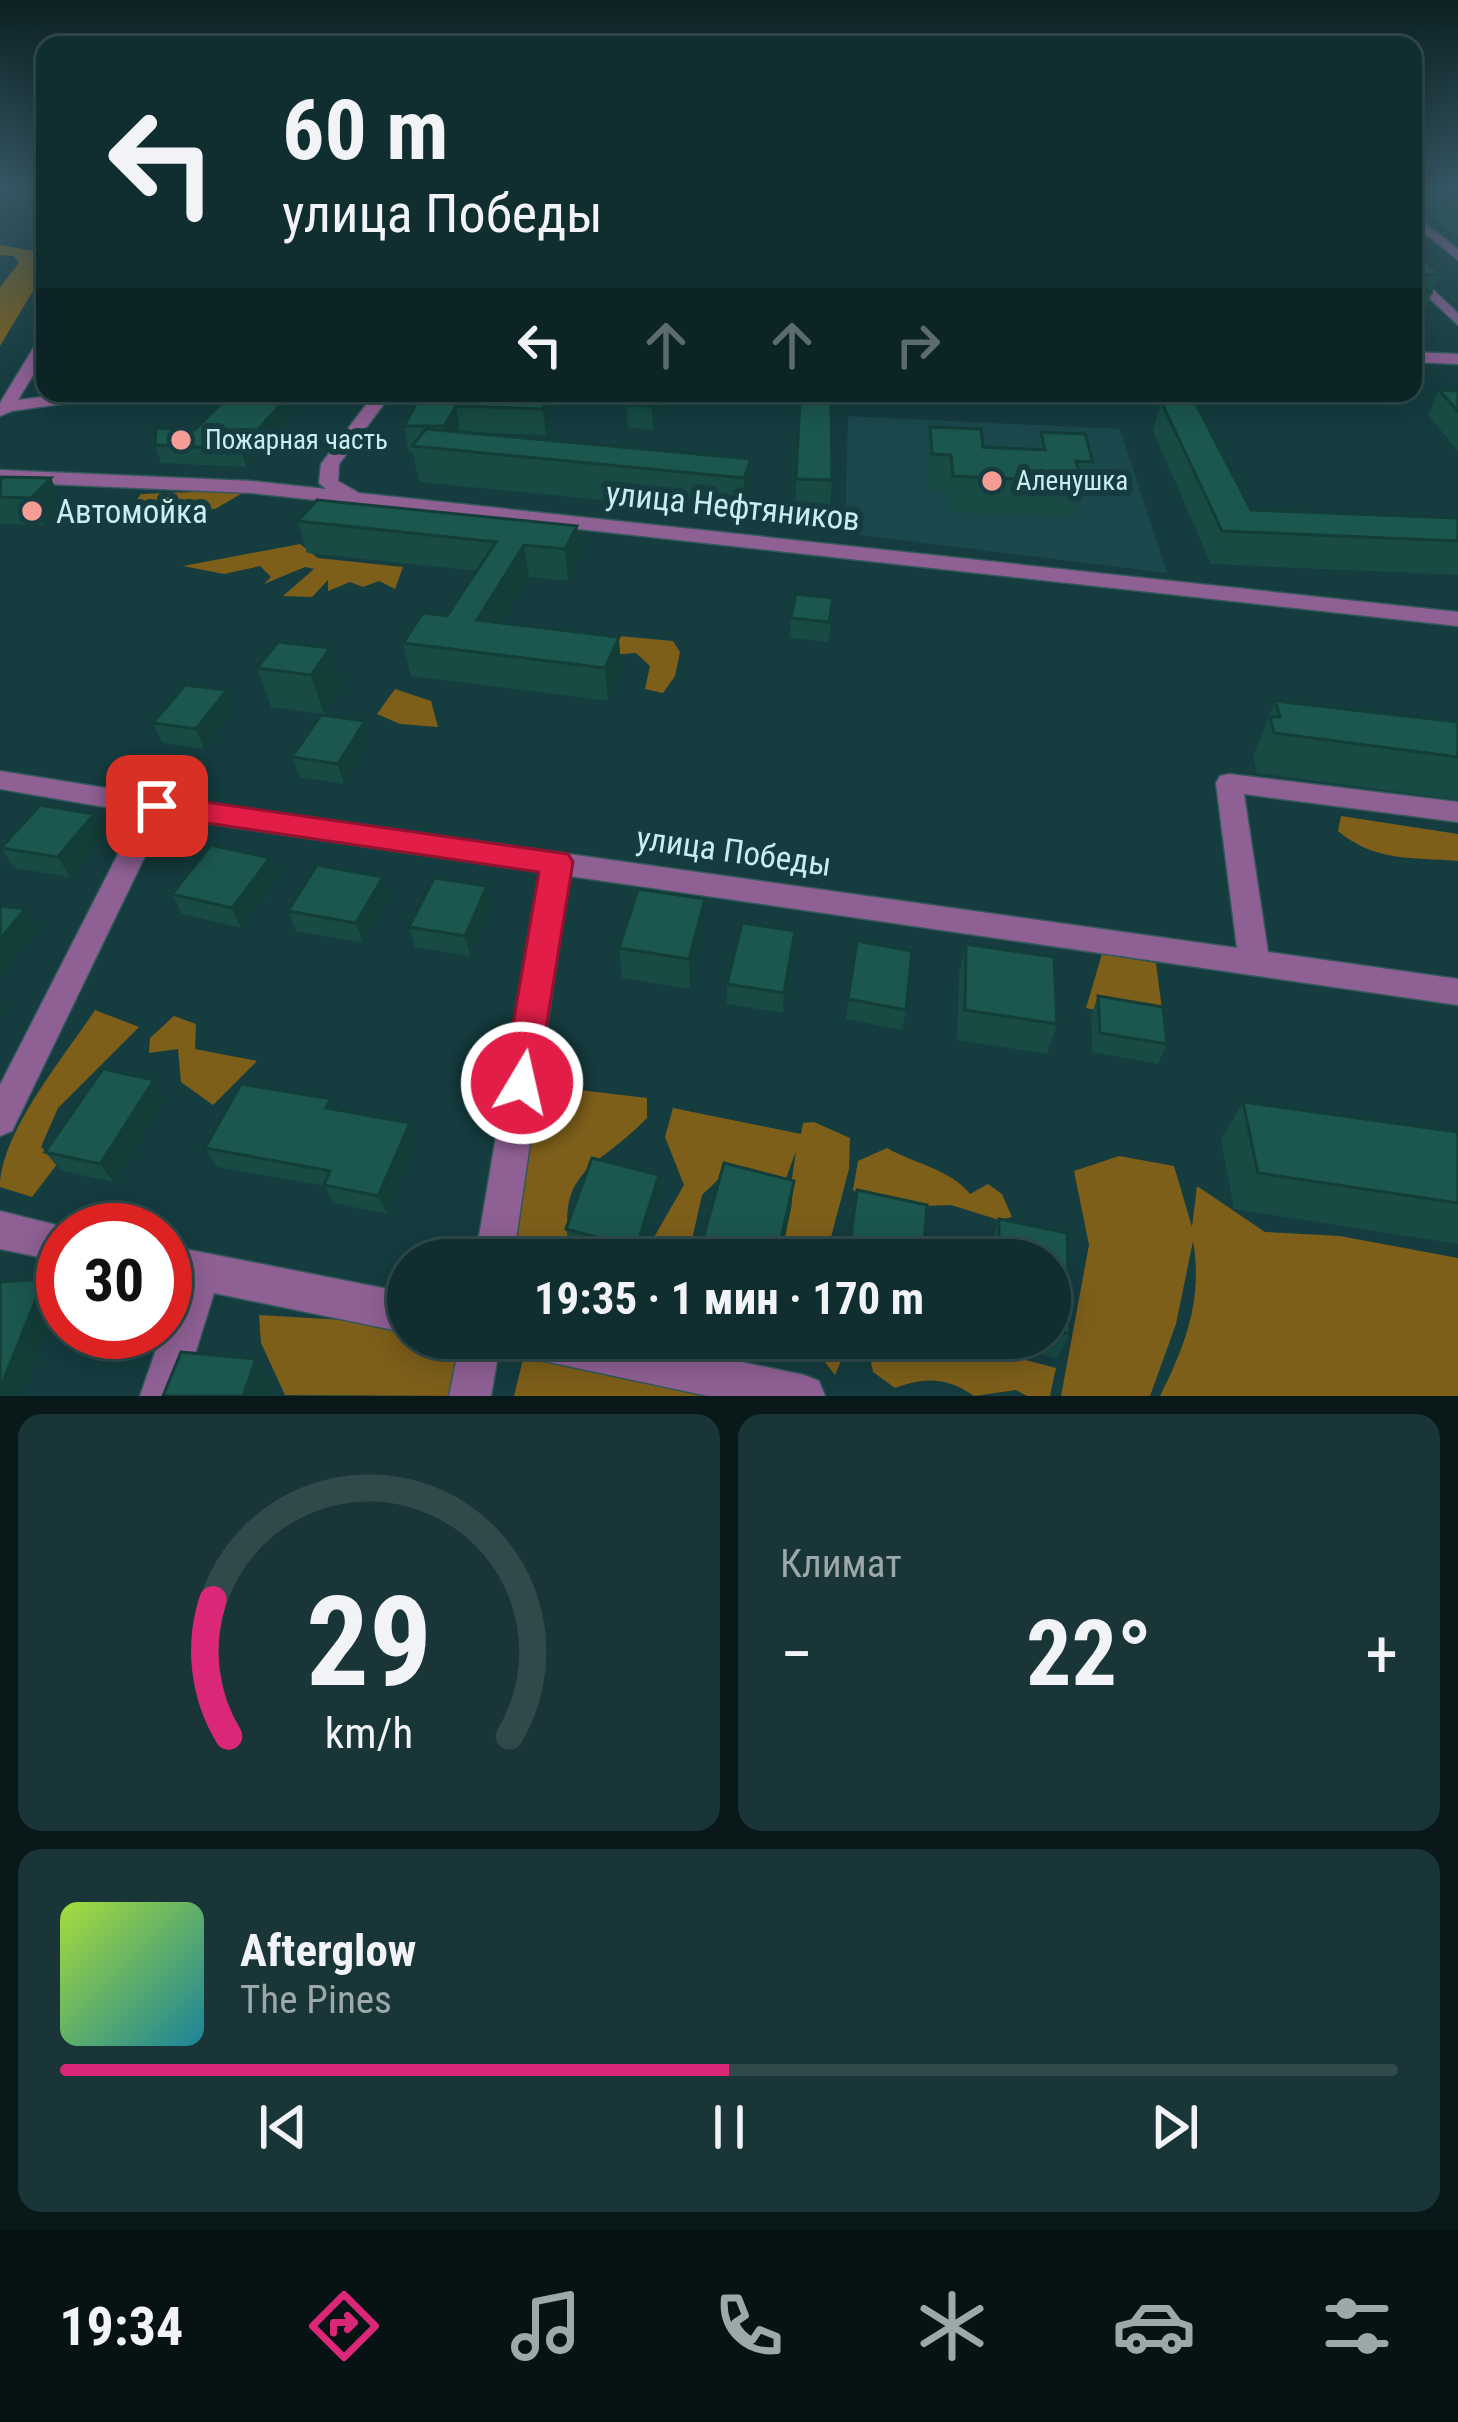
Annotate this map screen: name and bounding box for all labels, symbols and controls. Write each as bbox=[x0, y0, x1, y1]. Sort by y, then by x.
text: 60 m bbox=[282, 81, 449, 180]
icon: left bbox=[84, 84, 240, 240]
text: улица Победы bbox=[282, 182, 603, 245]
icon: left bbox=[507, 312, 573, 378]
icon: ahead bbox=[633, 312, 699, 378]
icon: ahead bbox=[759, 312, 825, 378]
icon: right bbox=[885, 312, 951, 378]
place label: Пожарная часть bbox=[205, 424, 388, 456]
marker: Пожарная часть bbox=[168, 427, 194, 453]
place label: Аленушка bbox=[1016, 465, 1128, 497]
marker: Аленушка bbox=[979, 468, 1005, 494]
street label: улица Нефтяников bbox=[604, 473, 862, 539]
place label: Автомойка bbox=[56, 492, 208, 531]
marker: Автомойка bbox=[19, 498, 45, 524]
pin bbox=[106, 755, 208, 857]
icon: arrive bbox=[124, 773, 190, 839]
street label: улица Победы bbox=[634, 818, 834, 884]
position arrow bbox=[459, 1020, 585, 1146]
speed limit sign: 30 bbox=[36, 1203, 192, 1359]
text: 19:35 · 1 мин · 170 m bbox=[534, 1272, 924, 1325]
text: Климат bbox=[780, 1541, 902, 1587]
text: 29 bbox=[306, 1569, 432, 1715]
text: 22° bbox=[1026, 1602, 1152, 1707]
text: − bbox=[780, 1616, 813, 1693]
text: + bbox=[1365, 1616, 1398, 1693]
text: km/h bbox=[325, 1707, 413, 1757]
text: Afterglow bbox=[240, 1924, 416, 1977]
text: The Pines bbox=[240, 1977, 392, 2023]
icon: previous bbox=[250, 2094, 316, 2160]
icon: pause bbox=[696, 2094, 762, 2160]
icon: next bbox=[1142, 2094, 1208, 2160]
icon: directions bbox=[302, 2284, 386, 2368]
icon: music bbox=[504, 2284, 588, 2368]
icon: phone bbox=[707, 2284, 791, 2368]
icon: climate bbox=[910, 2284, 994, 2368]
icon: car bbox=[1112, 2284, 1196, 2368]
icon: filters bbox=[1315, 2284, 1399, 2368]
text: 19:34 bbox=[59, 2295, 183, 2358]

